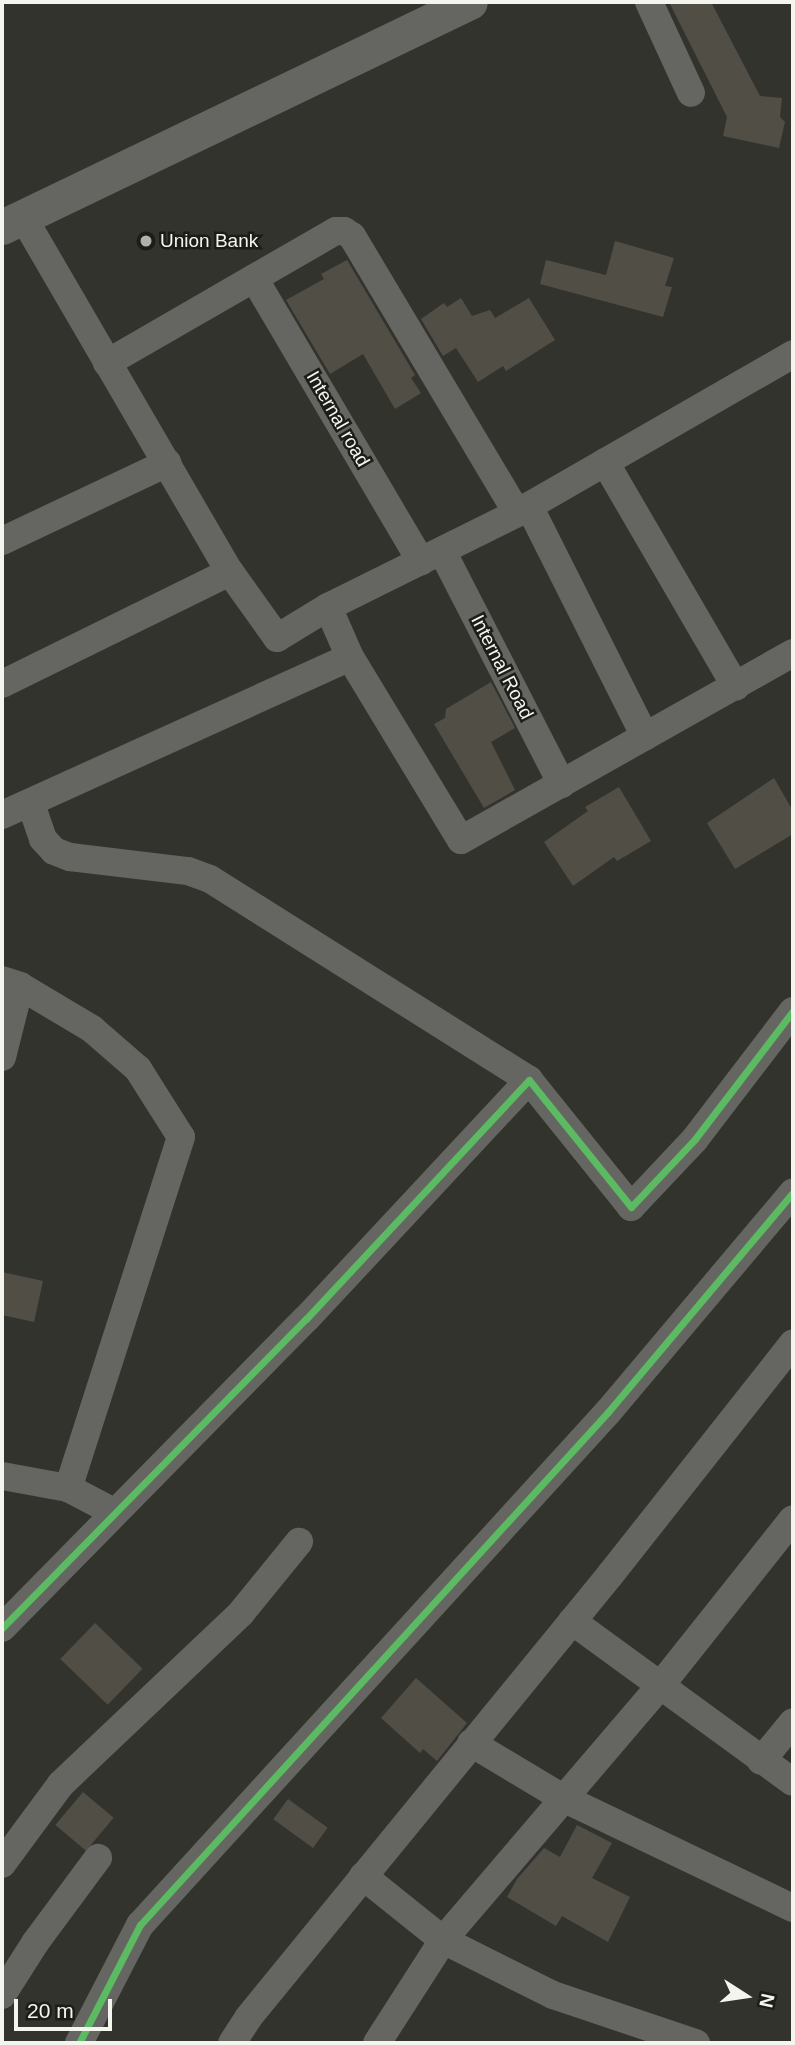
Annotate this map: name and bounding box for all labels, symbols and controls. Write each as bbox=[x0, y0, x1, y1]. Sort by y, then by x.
place label: Union Bank bbox=[160, 230, 258, 252]
marker: Union Bank bbox=[138, 233, 154, 249]
street label: Internal road bbox=[301, 367, 375, 471]
street label: Internal Road bbox=[466, 611, 538, 723]
north arrow bbox=[711, 1961, 781, 2031]
scale bar bbox=[18, 1986, 116, 2030]
text: N bbox=[755, 1992, 779, 2009]
text: 20 m bbox=[27, 1999, 74, 2022]

